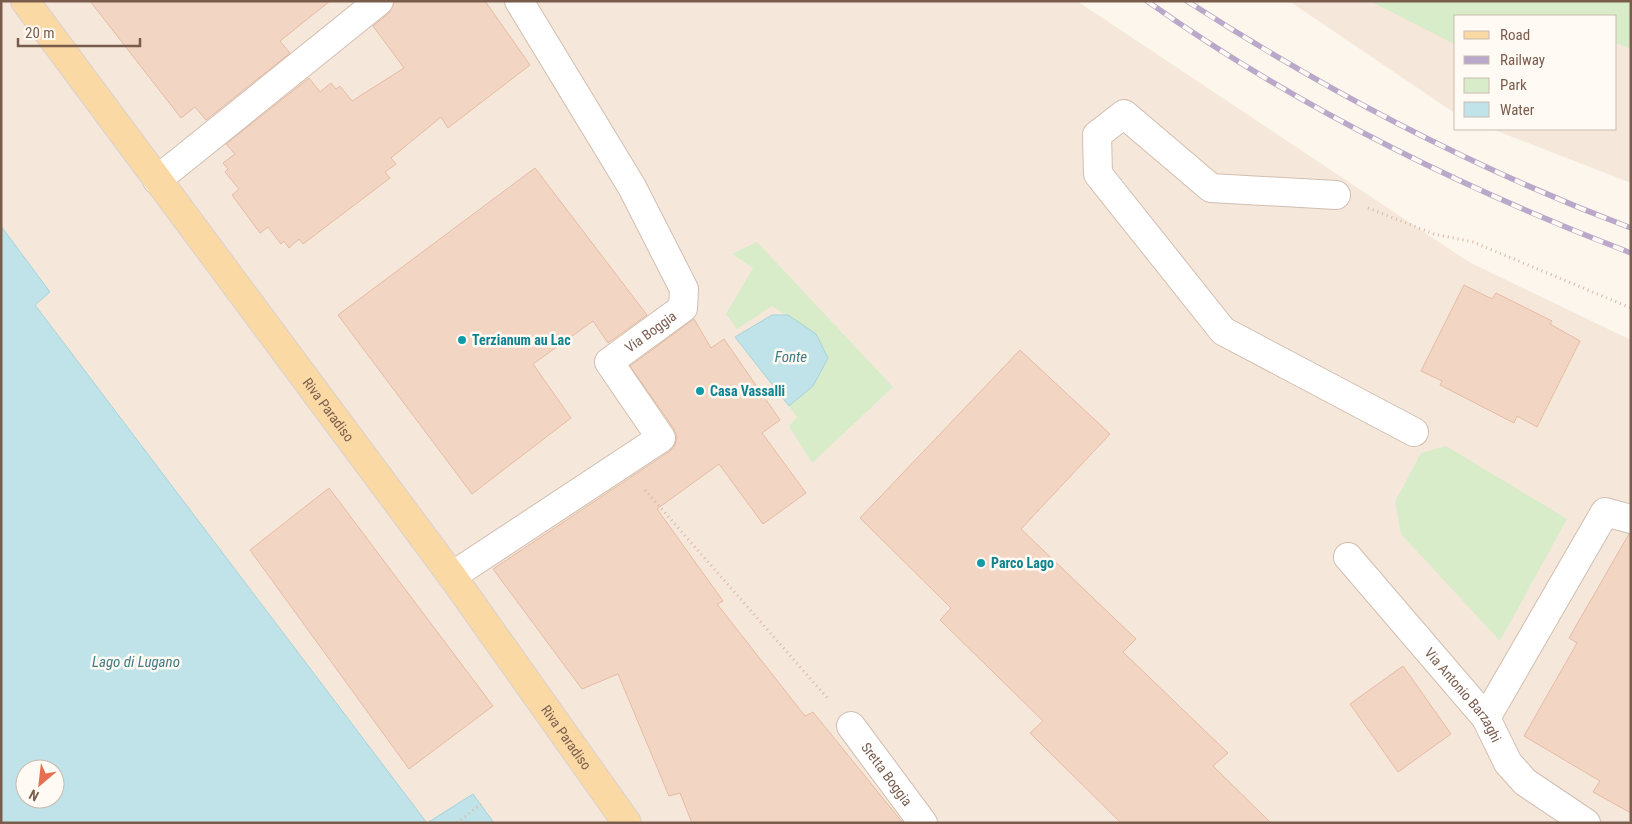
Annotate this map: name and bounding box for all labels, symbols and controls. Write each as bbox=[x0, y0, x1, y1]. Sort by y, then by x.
scale bar bbox=[18, 15, 140, 47]
legend bbox=[1454, 15, 1617, 130]
text: 20 m bbox=[25, 24, 55, 42]
text: Road bbox=[1500, 26, 1530, 44]
text: Railway bbox=[1500, 51, 1545, 69]
text: Park bbox=[1500, 76, 1527, 94]
text: Water bbox=[1500, 101, 1535, 119]
street label: Via Boggia bbox=[622, 308, 679, 356]
place label: Terzianum au Lac bbox=[472, 332, 571, 348]
marker: Terzianum au Lac bbox=[456, 334, 468, 346]
water label: Fonte bbox=[775, 348, 807, 366]
street label: Riva Paradiso bbox=[300, 375, 357, 445]
place label: Casa Vassalli bbox=[710, 383, 785, 399]
marker: Casa Vassalli bbox=[694, 385, 706, 397]
place label: Parco Lago bbox=[991, 555, 1054, 571]
marker: Parco Lago bbox=[975, 557, 987, 569]
street label: Via Antonio Barzaghi bbox=[1421, 645, 1504, 745]
water label: Lago di Lugano bbox=[92, 653, 180, 671]
street label: Riva Paradiso bbox=[538, 702, 595, 773]
street label: Sretta Boggia bbox=[858, 739, 915, 809]
north arrow bbox=[15, 759, 65, 809]
text: N bbox=[26, 786, 41, 805]

